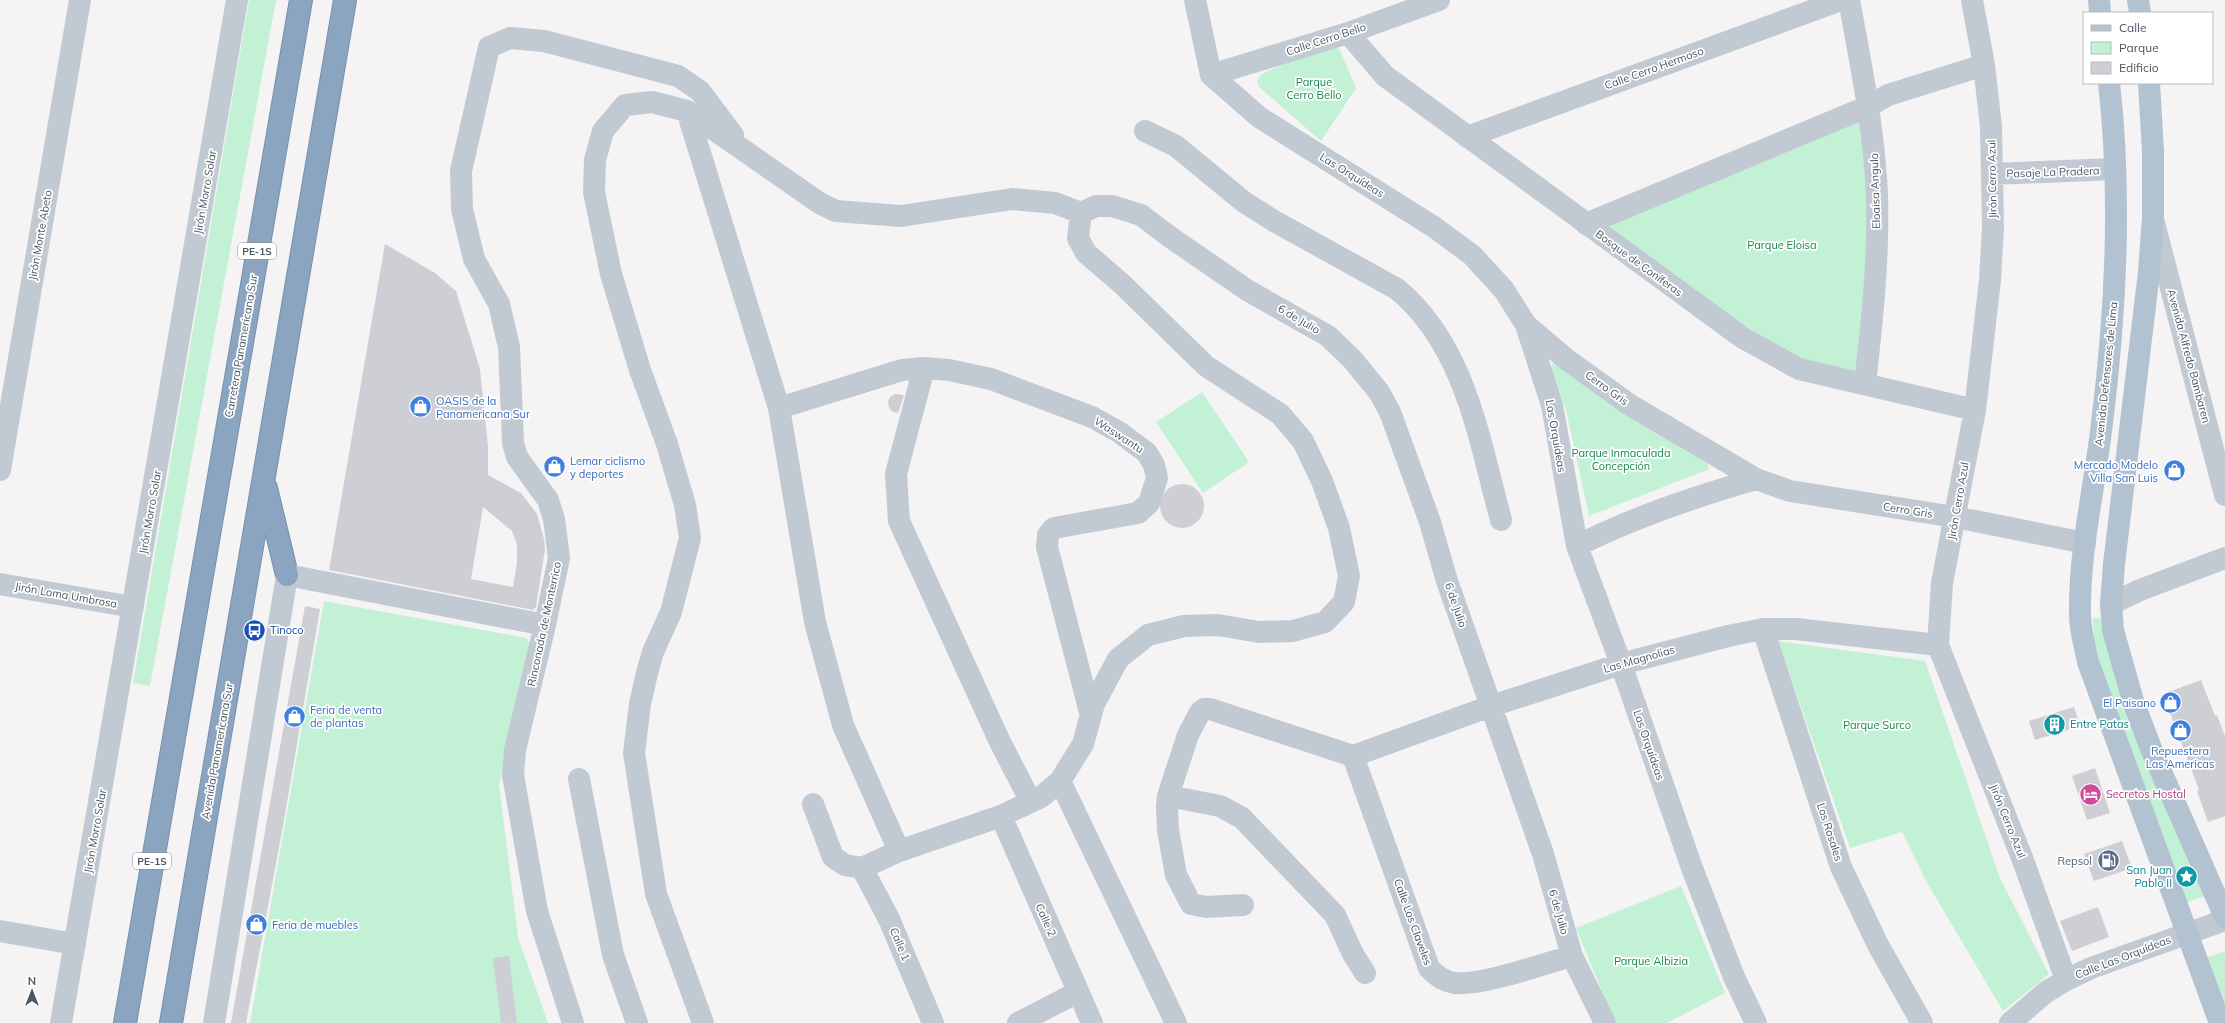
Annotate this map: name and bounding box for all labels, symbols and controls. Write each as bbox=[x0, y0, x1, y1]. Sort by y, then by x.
legend bbox=[2083, 12, 2213, 84]
street label: Calle Cerro Bello bbox=[1284, 19, 1368, 59]
text: Calle bbox=[2119, 20, 2146, 35]
text: Parque bbox=[2119, 40, 2159, 55]
street label: Calle Cerro Hermoso bbox=[1603, 44, 1705, 92]
text: Edificio bbox=[2119, 60, 2159, 75]
park label: Parque Cerro Bello bbox=[1286, 75, 1342, 102]
street label: Jirón Cerro Azul bbox=[1984, 140, 2000, 218]
street label: Jirón Morro Solar bbox=[191, 149, 219, 235]
street label: Las Orquídeas bbox=[1317, 150, 1387, 200]
street label: Eloaisa Angulo bbox=[1867, 153, 1883, 229]
street label: Pasaje La Pradera bbox=[2006, 163, 2100, 181]
street label: Jirón Monte Abeto bbox=[25, 189, 55, 281]
street label: Bosque de Coníferas bbox=[1593, 227, 1685, 299]
park label: Parque Eloisa bbox=[1747, 238, 1817, 252]
road number: PE-1S bbox=[238, 243, 276, 259]
street label: Carretera Panamericana Sur bbox=[222, 273, 260, 419]
street label: Avenida Alfredo Bambaren bbox=[2164, 288, 2214, 424]
street label: 6 de Julio bbox=[1275, 301, 1323, 337]
street label: Avenida Defensores de Lima bbox=[2091, 301, 2121, 447]
street label: Cerro Gris bbox=[1583, 368, 1631, 408]
shop icon: OASIS de la Panamericana Sur bbox=[408, 394, 434, 420]
place label: OASIS de la Panamericana Sur bbox=[436, 394, 530, 421]
street label: Las Orquídeas bbox=[1543, 399, 1569, 473]
street label: Waswantu bbox=[1092, 414, 1146, 456]
park label: Parque Inmaculada Concepción bbox=[1572, 446, 1670, 473]
shop icon: Lemar ciclismo y deportes bbox=[542, 454, 568, 480]
place label: Lemar ciclismo y deportes bbox=[570, 454, 645, 481]
place label: Mercado Modelo Villa San Luis bbox=[2074, 458, 2158, 485]
shop icon: Mercado Modelo Villa San Luis bbox=[2161, 458, 2187, 484]
street label: Jirón Cerro Azul bbox=[1944, 461, 1972, 541]
street label: Jirón Morro Solar bbox=[136, 469, 164, 555]
street label: Cerro Gris bbox=[1882, 499, 1934, 521]
street label: Rinconada de Monterrico bbox=[524, 560, 564, 688]
street label: Jirón Loma Umbrosa bbox=[14, 579, 118, 611]
street label: 6 de Julio bbox=[1442, 581, 1470, 629]
bus stop icon: Tinoco bbox=[242, 617, 268, 643]
place label: Tinoco bbox=[270, 623, 304, 637]
street label: Las Magnolias bbox=[1602, 642, 1676, 676]
street label: Avenida Panamericana Sur bbox=[198, 682, 236, 820]
shop icon: El Paisano bbox=[2158, 690, 2184, 716]
place label: El Paisano bbox=[2103, 696, 2156, 710]
shop icon: Feria de venta de plantas bbox=[281, 703, 307, 729]
place label: Feria de venta de plantas bbox=[310, 703, 382, 730]
street label: Las Orquídeas bbox=[1630, 708, 1668, 782]
building icon: Entre Patas bbox=[2042, 711, 2068, 737]
place label: Entre Patas bbox=[2070, 717, 2129, 731]
park label: Parque Surco bbox=[1843, 718, 1911, 732]
shop icon: Repuestera Las Americas bbox=[2167, 718, 2193, 744]
place label: Repuestera Las Americas bbox=[2146, 744, 2214, 771]
hotel icon: Secretos Hostal bbox=[2078, 781, 2104, 807]
street label: Jirón Cerro Azul bbox=[1987, 782, 2029, 860]
place label: Secretos Hostal bbox=[2106, 787, 2186, 801]
street label: Jirón Morro Solar bbox=[81, 788, 109, 874]
street label: Los Rosales bbox=[1814, 801, 1846, 863]
fuel station icon: Repsol bbox=[2095, 848, 2121, 874]
road number: PE-1S bbox=[133, 853, 171, 869]
place label: Repsol bbox=[2058, 854, 2092, 868]
place label: San Juan Pablo II bbox=[2126, 863, 2172, 890]
place icon: San Juan Pablo II bbox=[2174, 863, 2200, 889]
street label: Calle Los Claveles bbox=[1391, 877, 1435, 967]
street label: 6 de Julio bbox=[1546, 888, 1572, 936]
street label: Calle 2 bbox=[1033, 901, 1060, 939]
shop icon: Feria de muebles bbox=[244, 912, 270, 938]
place label: Feria de muebles bbox=[272, 918, 358, 932]
street label: Calle 1 bbox=[887, 925, 913, 963]
street label: Calle Las Orquídeas bbox=[2073, 932, 2173, 982]
park label: Parque Albizia bbox=[1614, 954, 1688, 968]
north arrow bbox=[12, 971, 52, 1011]
text: N bbox=[28, 974, 36, 988]

